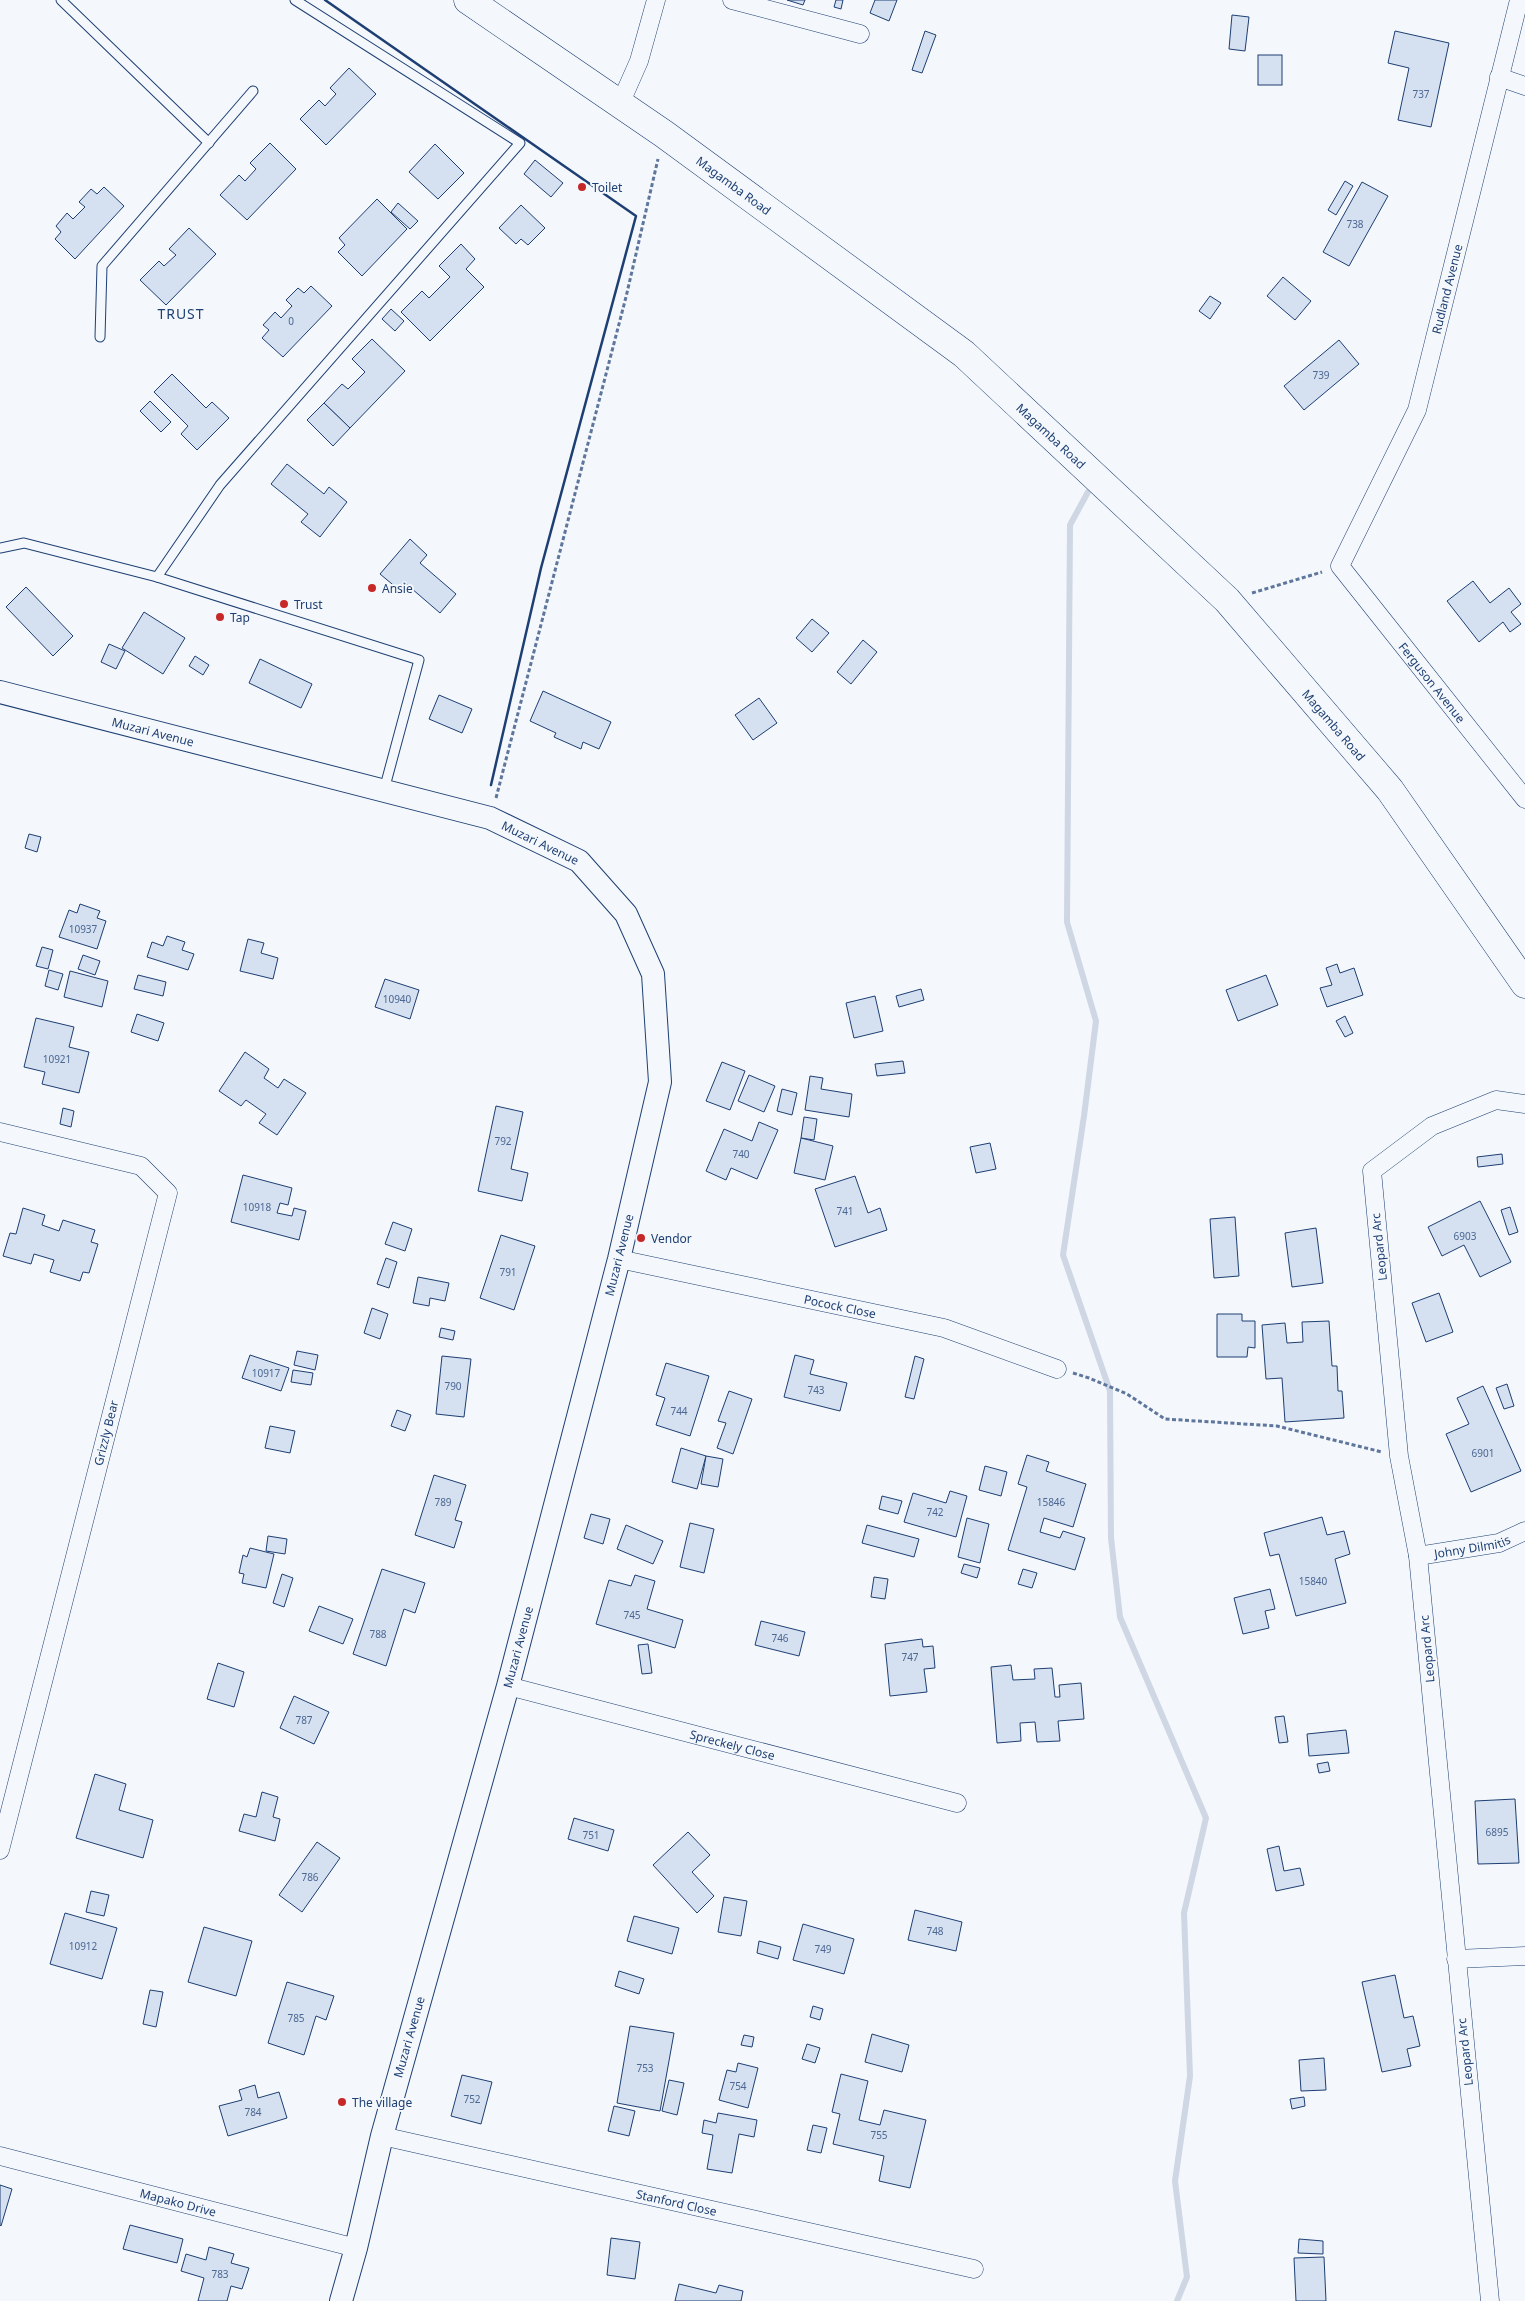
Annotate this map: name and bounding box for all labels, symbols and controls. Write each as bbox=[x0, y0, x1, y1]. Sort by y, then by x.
house number: 737 bbox=[1412, 87, 1430, 101]
street label: Magamba Road bbox=[693, 152, 775, 218]
place label: Toilet bbox=[592, 179, 623, 196]
marker: Toilet bbox=[576, 181, 588, 193]
house number: 738 bbox=[1346, 217, 1364, 231]
street label: Rudland Avenue bbox=[1428, 242, 1466, 336]
district label: TRUST bbox=[157, 304, 205, 323]
house number: 0 bbox=[288, 314, 294, 328]
house number: 739 bbox=[1312, 368, 1330, 382]
street label: Magamba Road bbox=[1013, 399, 1090, 472]
place label: Ansie bbox=[382, 580, 413, 597]
marker: Ansie bbox=[366, 582, 378, 594]
place label: Trust bbox=[294, 596, 323, 613]
marker: Trust bbox=[278, 598, 290, 610]
place label: Tap bbox=[230, 609, 250, 626]
marker: Tap bbox=[214, 611, 226, 623]
street label: Ferguson Avenue bbox=[1395, 639, 1470, 726]
street label: Magamba Road bbox=[1299, 685, 1370, 764]
street label: Muzari Avenue bbox=[110, 713, 196, 750]
street label: Muzari Avenue bbox=[499, 816, 582, 868]
house number: 10937 bbox=[69, 922, 98, 936]
house number: 10940 bbox=[383, 992, 412, 1006]
house number: 10921 bbox=[43, 1052, 71, 1066]
house number: 792 bbox=[494, 1134, 512, 1148]
house number: 740 bbox=[732, 1147, 750, 1161]
house number: 10918 bbox=[243, 1200, 272, 1214]
house number: 741 bbox=[836, 1204, 854, 1218]
street label: Muzari Avenue bbox=[601, 1212, 637, 1298]
street label: Leopard Arc bbox=[1367, 1212, 1391, 1282]
house number: 6903 bbox=[1454, 1229, 1477, 1243]
place label: Vendor bbox=[651, 1230, 692, 1247]
marker: Vendor bbox=[635, 1232, 647, 1244]
house number: 791 bbox=[499, 1265, 517, 1279]
street label: Pocock Close bbox=[802, 1290, 878, 1322]
house number: 10917 bbox=[252, 1366, 281, 1380]
house number: 790 bbox=[444, 1379, 462, 1393]
house number: 743 bbox=[807, 1383, 825, 1397]
street label: Grizzly Bear bbox=[90, 1399, 122, 1467]
house number: 744 bbox=[670, 1404, 688, 1418]
house number: 6901 bbox=[1472, 1446, 1494, 1460]
house number: 789 bbox=[434, 1495, 452, 1509]
house number: 15846 bbox=[1037, 1495, 1066, 1509]
house number: 742 bbox=[926, 1505, 944, 1519]
street label: Johny Dilmitis bbox=[1432, 1530, 1513, 1562]
house number: 15840 bbox=[1299, 1574, 1328, 1588]
street label: Muzari Avenue bbox=[499, 1604, 537, 1690]
house number: 745 bbox=[623, 1608, 641, 1622]
street label: Leopard Arc bbox=[1416, 1614, 1438, 1684]
house number: 788 bbox=[369, 1627, 387, 1641]
house number: 746 bbox=[771, 1631, 789, 1645]
house number: 747 bbox=[901, 1650, 919, 1664]
house number: 787 bbox=[295, 1713, 313, 1727]
street label: Spreckely Close bbox=[688, 1725, 777, 1764]
house number: 6895 bbox=[1486, 1825, 1509, 1839]
house number: 751 bbox=[582, 1828, 600, 1842]
house number: 786 bbox=[301, 1870, 319, 1884]
house number: 748 bbox=[926, 1924, 944, 1938]
house number: 10912 bbox=[69, 1939, 98, 1953]
house number: 749 bbox=[814, 1942, 832, 1956]
street label: Muzari Avenue bbox=[389, 1994, 429, 2080]
house number: 785 bbox=[287, 2011, 305, 2025]
street label: Leopard Arc bbox=[1453, 2017, 1477, 2087]
house number: 753 bbox=[636, 2061, 654, 2075]
house number: 754 bbox=[729, 2079, 747, 2093]
house number: 752 bbox=[463, 2092, 481, 2106]
place label: The village bbox=[352, 2094, 412, 2111]
marker: The village bbox=[336, 2096, 348, 2108]
house number: 784 bbox=[244, 2105, 262, 2119]
house number: 755 bbox=[870, 2128, 888, 2142]
street label: Mapako Drive bbox=[138, 2184, 218, 2220]
street label: Stanford Close bbox=[635, 2185, 719, 2220]
house number: 783 bbox=[211, 2267, 229, 2281]

